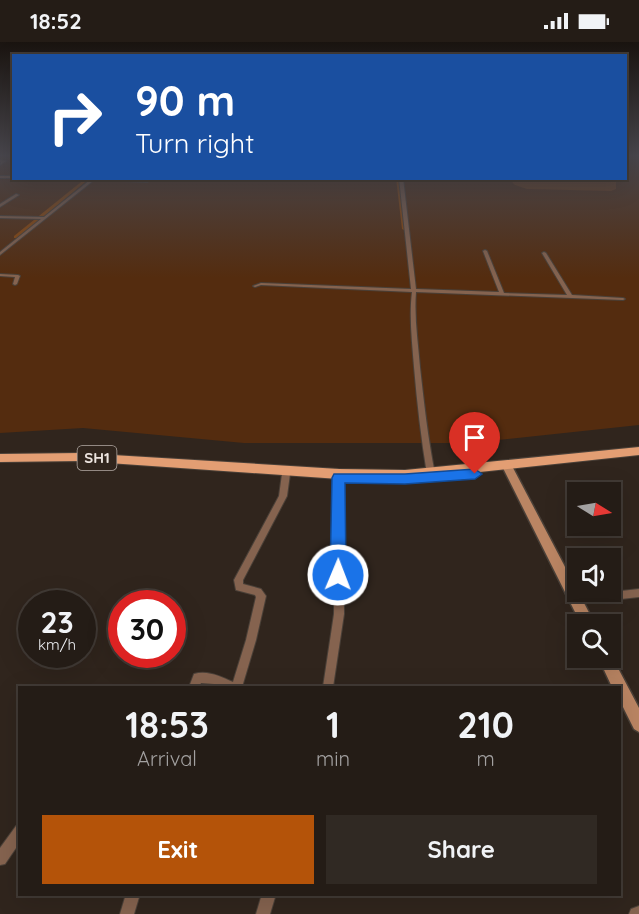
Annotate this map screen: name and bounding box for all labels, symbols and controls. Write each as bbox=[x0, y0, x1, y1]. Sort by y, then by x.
text: 18:52 bbox=[30, 7, 82, 35]
text: 90 m bbox=[135, 74, 235, 127]
icon: right bbox=[36, 78, 114, 156]
text: Turn right bbox=[135, 126, 254, 160]
pin bbox=[449, 412, 500, 474]
icon: arrive bbox=[458, 421, 491, 454]
road number: SH1 bbox=[78, 446, 116, 470]
north arrow bbox=[567, 482, 621, 536]
map controls bbox=[567, 482, 621, 668]
position arrow bbox=[306, 543, 370, 607]
button: sound bbox=[567, 548, 621, 602]
speed limit sign: 30 bbox=[108, 590, 186, 668]
text: 23 bbox=[40, 603, 74, 641]
button: search bbox=[567, 614, 621, 668]
text: km/h bbox=[38, 635, 76, 654]
text: 18:53 bbox=[125, 702, 209, 747]
text: 1 bbox=[326, 702, 340, 747]
text: 210 bbox=[457, 702, 514, 747]
text: Arrival bbox=[137, 746, 197, 771]
text: min bbox=[316, 746, 350, 771]
text: m bbox=[476, 746, 495, 771]
button: Exit bbox=[42, 815, 314, 884]
button: Share bbox=[326, 815, 597, 884]

